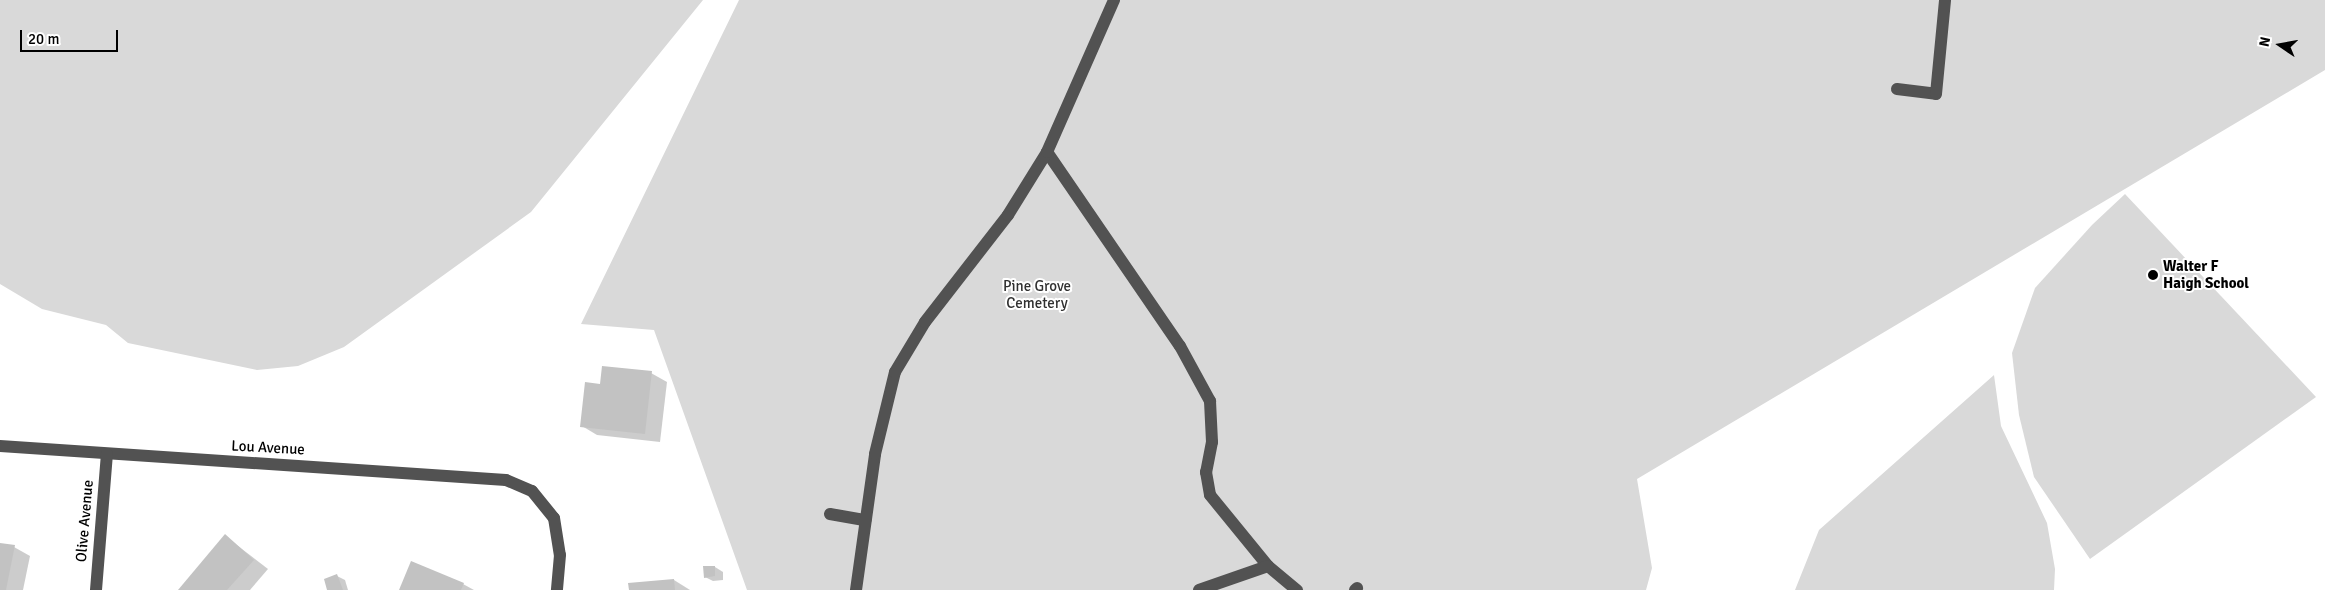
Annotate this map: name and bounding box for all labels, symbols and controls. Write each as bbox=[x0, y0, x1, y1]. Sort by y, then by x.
scale bar bbox=[22, 20, 120, 52]
north arrow bbox=[2255, 20, 2305, 70]
text: 20 m bbox=[28, 30, 59, 48]
text: N bbox=[2256, 35, 2274, 48]
place label: Walter F Haigh School bbox=[2163, 257, 2249, 292]
marker: Walter F Haigh School bbox=[2147, 269, 2159, 281]
park label: Pine Grove Cemetery bbox=[1003, 277, 1071, 312]
street label: Lou Avenue bbox=[231, 437, 305, 459]
street label: Olive Avenue bbox=[72, 479, 98, 563]

